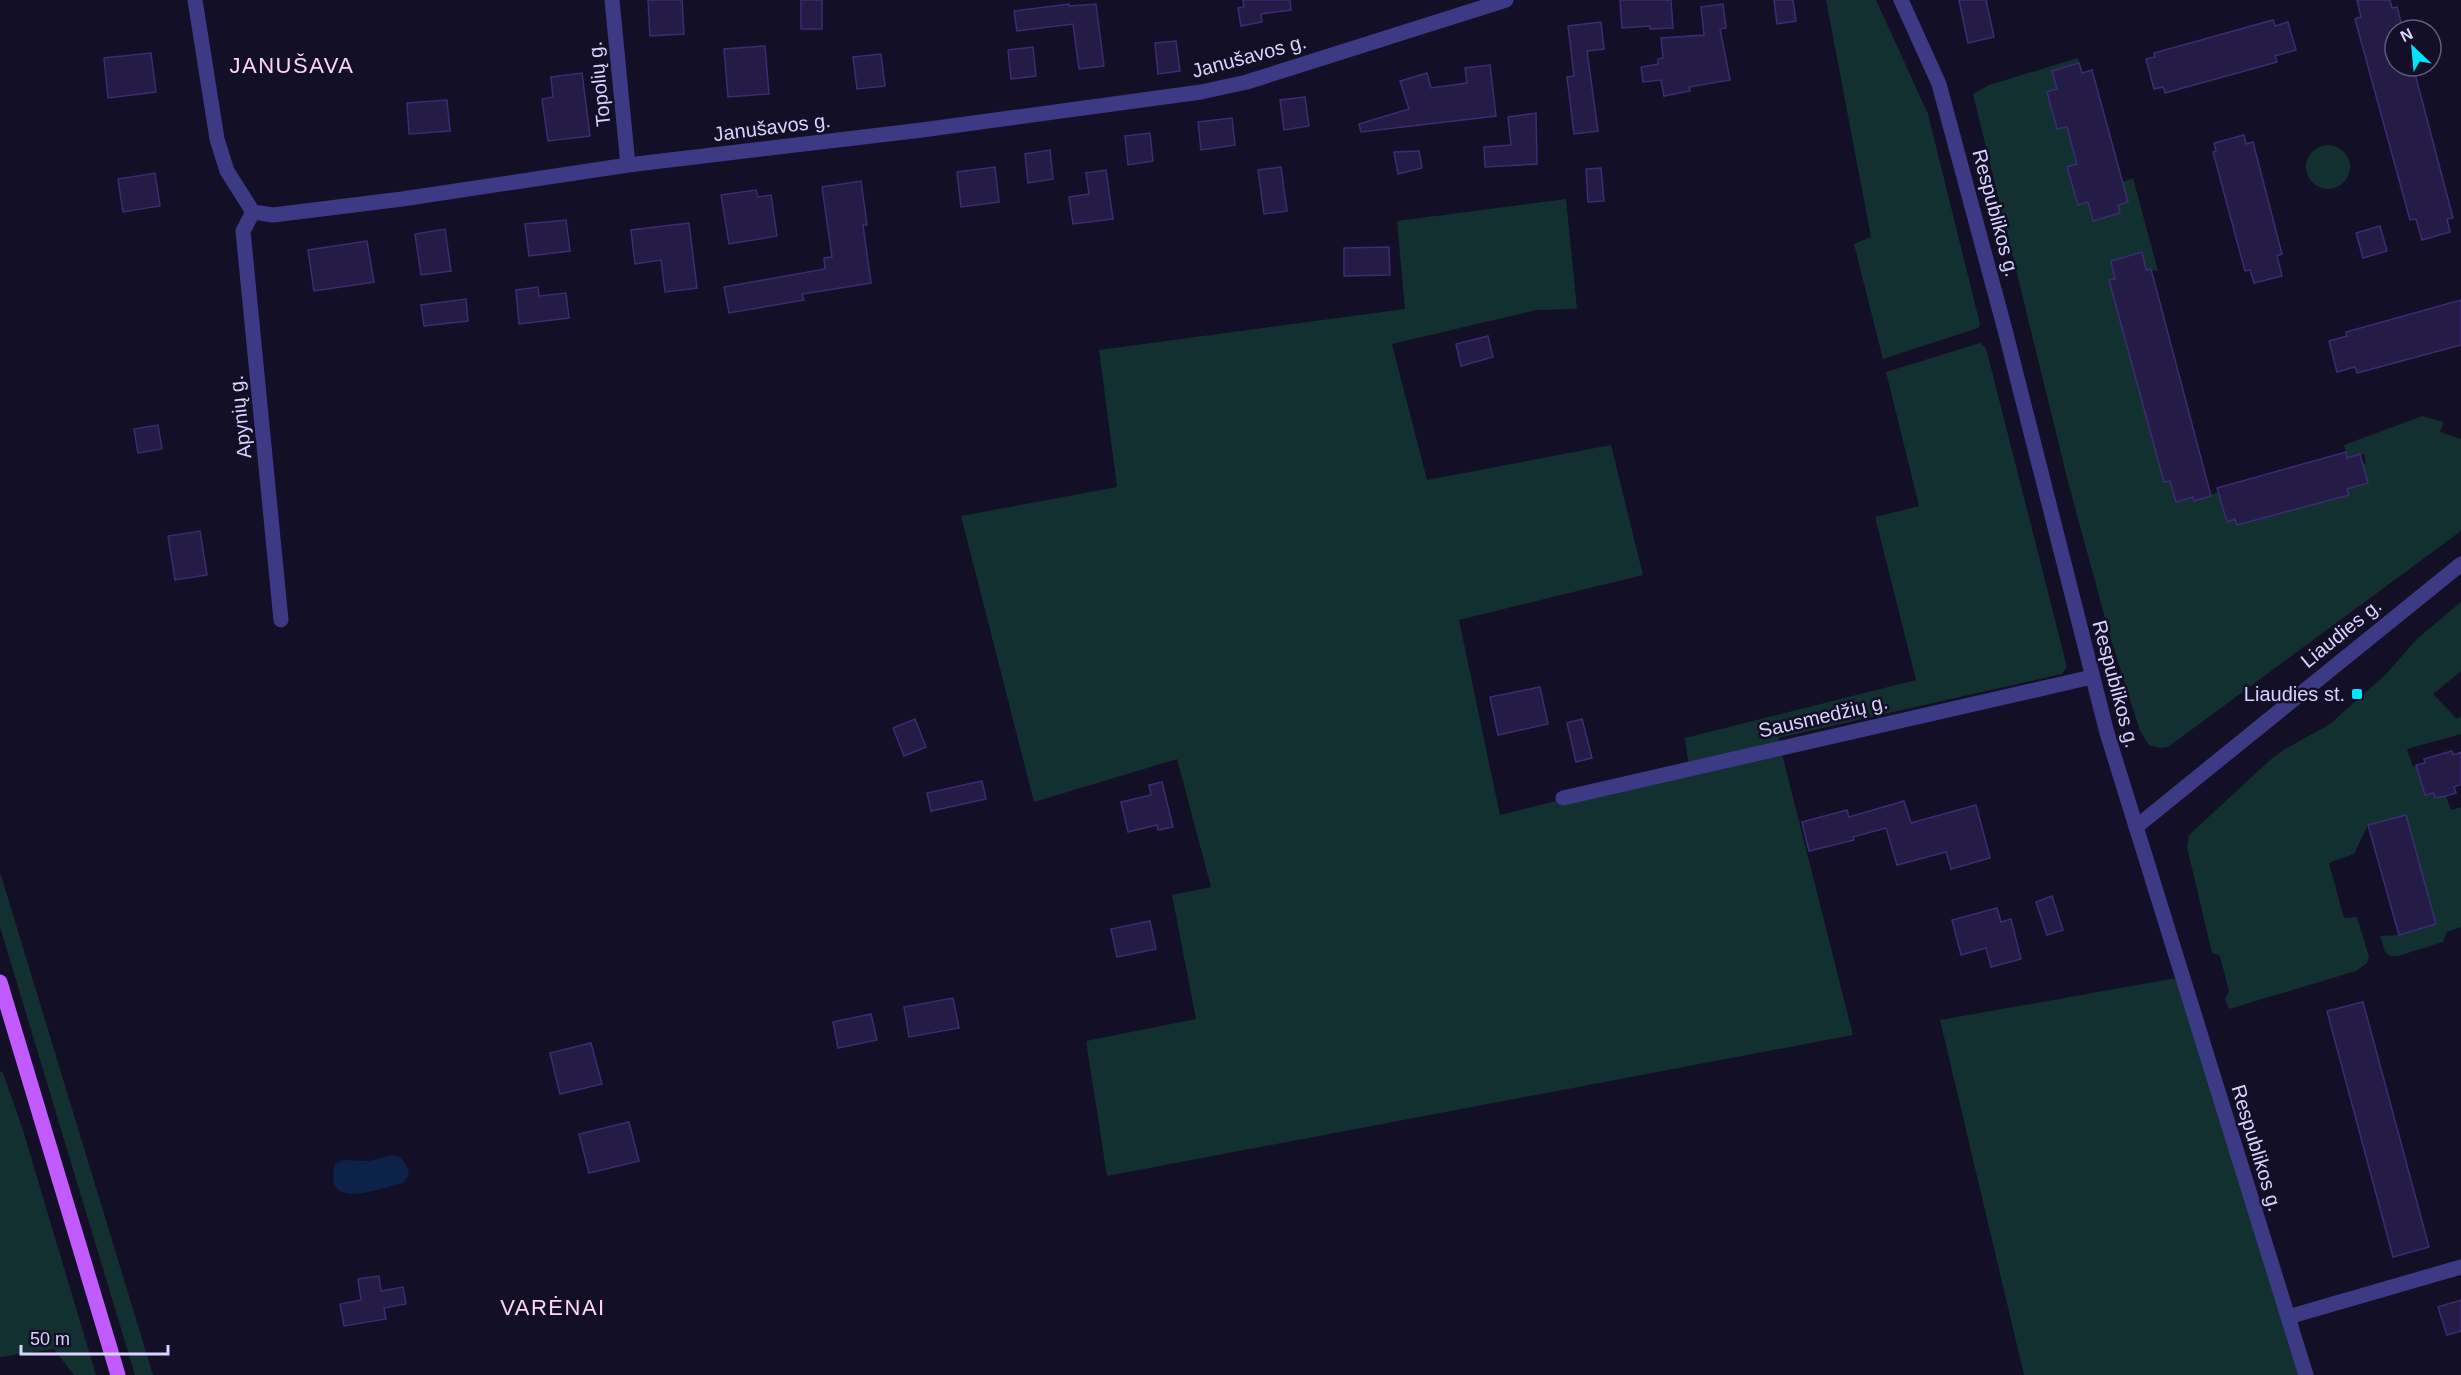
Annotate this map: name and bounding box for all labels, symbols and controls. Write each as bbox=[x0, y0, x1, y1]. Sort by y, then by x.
north arrow bbox=[2383, 18, 2443, 78]
text: N bbox=[2398, 25, 2416, 45]
street label: Janušavos g. bbox=[1189, 30, 1309, 82]
street label: Topolių g. bbox=[584, 40, 614, 128]
district label: JANUŠAVA bbox=[230, 53, 354, 78]
street label: Janušavos g. bbox=[712, 109, 832, 145]
street label: Respublikos g. bbox=[1968, 147, 2024, 279]
street label: Apynių g. bbox=[225, 374, 255, 460]
street label: Liaudies g. bbox=[2296, 594, 2386, 672]
street label: Respublikos g. bbox=[2088, 618, 2144, 750]
place label: Liaudies st. bbox=[2244, 683, 2345, 705]
marker: Liaudies st. bbox=[2350, 687, 2364, 701]
street label: Sausmedžių g. bbox=[1756, 690, 1890, 742]
street label: Respublikos g. bbox=[2227, 1082, 2287, 1214]
district label: VARĖNAI bbox=[500, 1295, 606, 1320]
scale bar bbox=[21, 1318, 168, 1356]
text: 50 m bbox=[30, 1329, 70, 1349]

